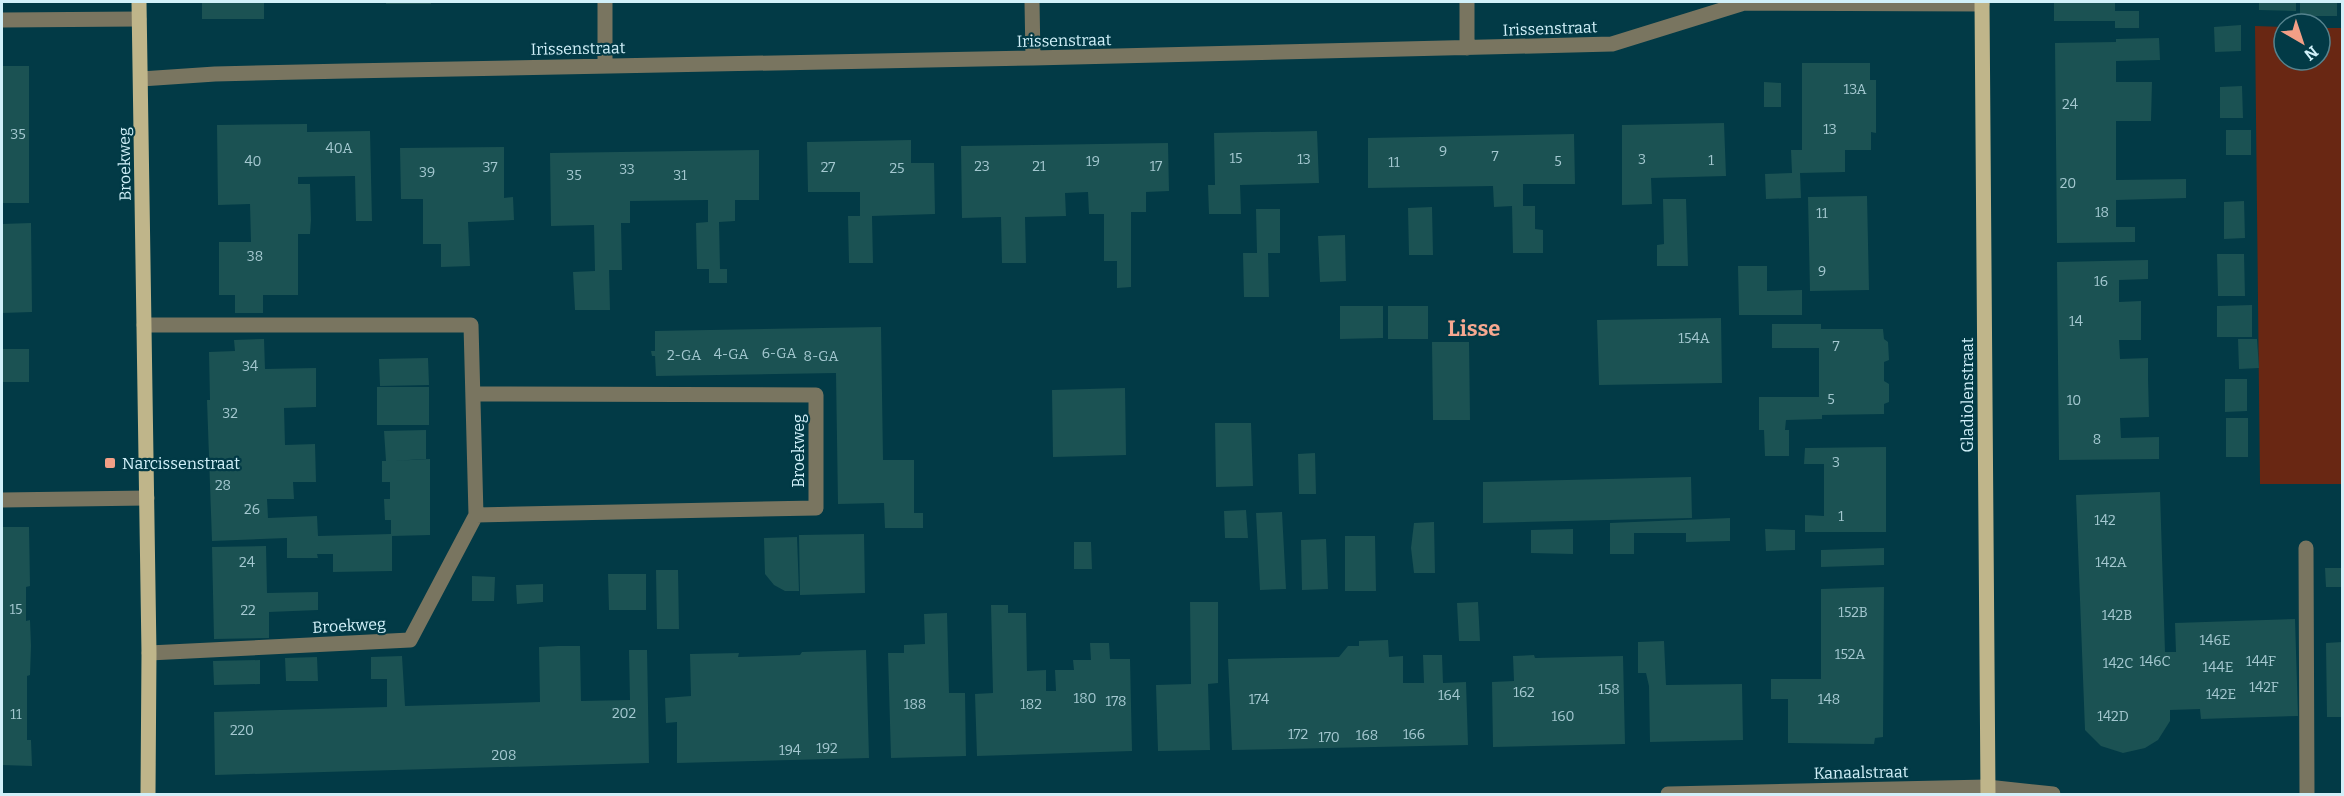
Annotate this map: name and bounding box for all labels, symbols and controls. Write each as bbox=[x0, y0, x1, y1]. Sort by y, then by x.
north arrow bbox=[2272, 12, 2332, 72]
street label: Irissenstraat bbox=[1502, 17, 1598, 40]
street label: Irissenstraat bbox=[1016, 30, 1112, 51]
street label: Irissenstraat bbox=[530, 38, 626, 59]
text: N bbox=[2300, 42, 2322, 65]
house number: 13A bbox=[1843, 81, 1867, 98]
house number: 24 bbox=[2062, 96, 2078, 113]
house number: 13 bbox=[1823, 121, 1837, 138]
house number: 35 bbox=[10, 126, 26, 143]
street label: Broekweg bbox=[114, 127, 135, 201]
house number: 40A bbox=[325, 140, 353, 157]
house number: 9 bbox=[1439, 143, 1447, 160]
house number: 7 bbox=[1491, 148, 1499, 165]
house number: 15 bbox=[1229, 150, 1243, 167]
house number: 13 bbox=[1297, 151, 1311, 168]
house number: 3 bbox=[1638, 151, 1646, 168]
house number: 1 bbox=[1708, 152, 1714, 169]
house number: 40 bbox=[244, 153, 262, 170]
house number: 19 bbox=[1086, 153, 1100, 170]
house number: 5 bbox=[1554, 153, 1562, 170]
house number: 11 bbox=[1388, 154, 1400, 171]
house number: 23 bbox=[974, 158, 990, 175]
house number: 21 bbox=[1032, 158, 1046, 175]
house number: 17 bbox=[1150, 158, 1162, 175]
house number: 37 bbox=[482, 159, 498, 176]
house number: 27 bbox=[821, 159, 835, 176]
house number: 25 bbox=[889, 160, 905, 177]
house number: 33 bbox=[619, 161, 635, 178]
house number: 39 bbox=[419, 164, 435, 181]
house number: 35 bbox=[566, 167, 582, 184]
house number: 31 bbox=[673, 167, 687, 184]
house number: 20 bbox=[2060, 175, 2076, 192]
house number: 18 bbox=[2095, 204, 2109, 221]
house number: 11 bbox=[1816, 205, 1828, 222]
house number: 38 bbox=[247, 248, 263, 265]
house number: 9 bbox=[1818, 263, 1826, 280]
house number: 16 bbox=[2094, 273, 2108, 290]
house number: 14 bbox=[2069, 313, 2083, 330]
district label: Lisse bbox=[1448, 315, 1500, 342]
house number: 154A bbox=[1678, 330, 1710, 347]
street label: Gladiolenstraat bbox=[1958, 337, 1977, 453]
house number: 7 bbox=[1832, 338, 1840, 355]
house number: 6-GA bbox=[762, 345, 796, 362]
house number: 4-GA bbox=[714, 346, 748, 363]
house number: 2-GA bbox=[667, 347, 701, 364]
house number: 8-GA bbox=[804, 348, 839, 365]
house number: 34 bbox=[242, 358, 258, 375]
house number: 5 bbox=[1827, 391, 1835, 408]
house number: 10 bbox=[2067, 392, 2081, 409]
house number: 32 bbox=[222, 405, 238, 422]
street label: Broekweg bbox=[789, 414, 808, 488]
house number: 8 bbox=[2093, 431, 2101, 448]
place label: Narcissenstraat bbox=[122, 454, 240, 473]
house number: 3 bbox=[1832, 454, 1840, 471]
marker: Narcissenstraat bbox=[103, 456, 117, 470]
house number: 28 bbox=[215, 477, 231, 494]
house number: 26 bbox=[244, 501, 260, 518]
house number: 1 bbox=[1838, 508, 1844, 525]
house number: 142 bbox=[2094, 512, 2116, 529]
house number: 24 bbox=[239, 554, 255, 571]
house number: 142A bbox=[2095, 554, 2127, 571]
house number: 15 bbox=[9, 601, 23, 618]
house number: 22 bbox=[240, 602, 256, 619]
house number: 152B bbox=[1838, 604, 1868, 621]
house number: 142B bbox=[2102, 607, 2132, 624]
street label: Broekweg bbox=[312, 614, 386, 637]
house number: 146E bbox=[2200, 632, 2230, 649]
house number: 152A bbox=[1835, 646, 1865, 663]
house number: 146C bbox=[2139, 653, 2171, 670]
house number: 144F bbox=[2246, 653, 2276, 670]
house number: 142C bbox=[2103, 655, 2133, 672]
house number: 144E bbox=[2203, 659, 2233, 676]
house number: 142F bbox=[2249, 679, 2279, 696]
house number: 158 bbox=[1598, 681, 1620, 698]
house number: 162 bbox=[1513, 684, 1535, 701]
house number: 142E bbox=[2206, 686, 2236, 703]
house number: 164 bbox=[1438, 687, 1460, 704]
house number: 180 bbox=[1073, 690, 1097, 707]
house number: 174 bbox=[1249, 691, 1269, 708]
house number: 148 bbox=[1818, 691, 1840, 708]
house number: 178 bbox=[1106, 693, 1126, 710]
house number: 188 bbox=[904, 696, 926, 713]
house number: 182 bbox=[1020, 696, 1042, 713]
house number: 202 bbox=[612, 705, 636, 722]
house number: 11 bbox=[10, 706, 22, 723]
house number: 160 bbox=[1552, 708, 1574, 725]
house number: 142D bbox=[2097, 708, 2129, 725]
house number: 220 bbox=[230, 722, 254, 739]
house number: 172 bbox=[1288, 726, 1308, 743]
house number: 166 bbox=[1403, 726, 1425, 743]
house number: 168 bbox=[1356, 727, 1378, 744]
house number: 170 bbox=[1318, 729, 1340, 746]
house number: 192 bbox=[816, 740, 838, 757]
house number: 194 bbox=[779, 742, 801, 759]
house number: 208 bbox=[491, 747, 517, 764]
street label: Kanaalstraat bbox=[1813, 762, 1909, 783]

